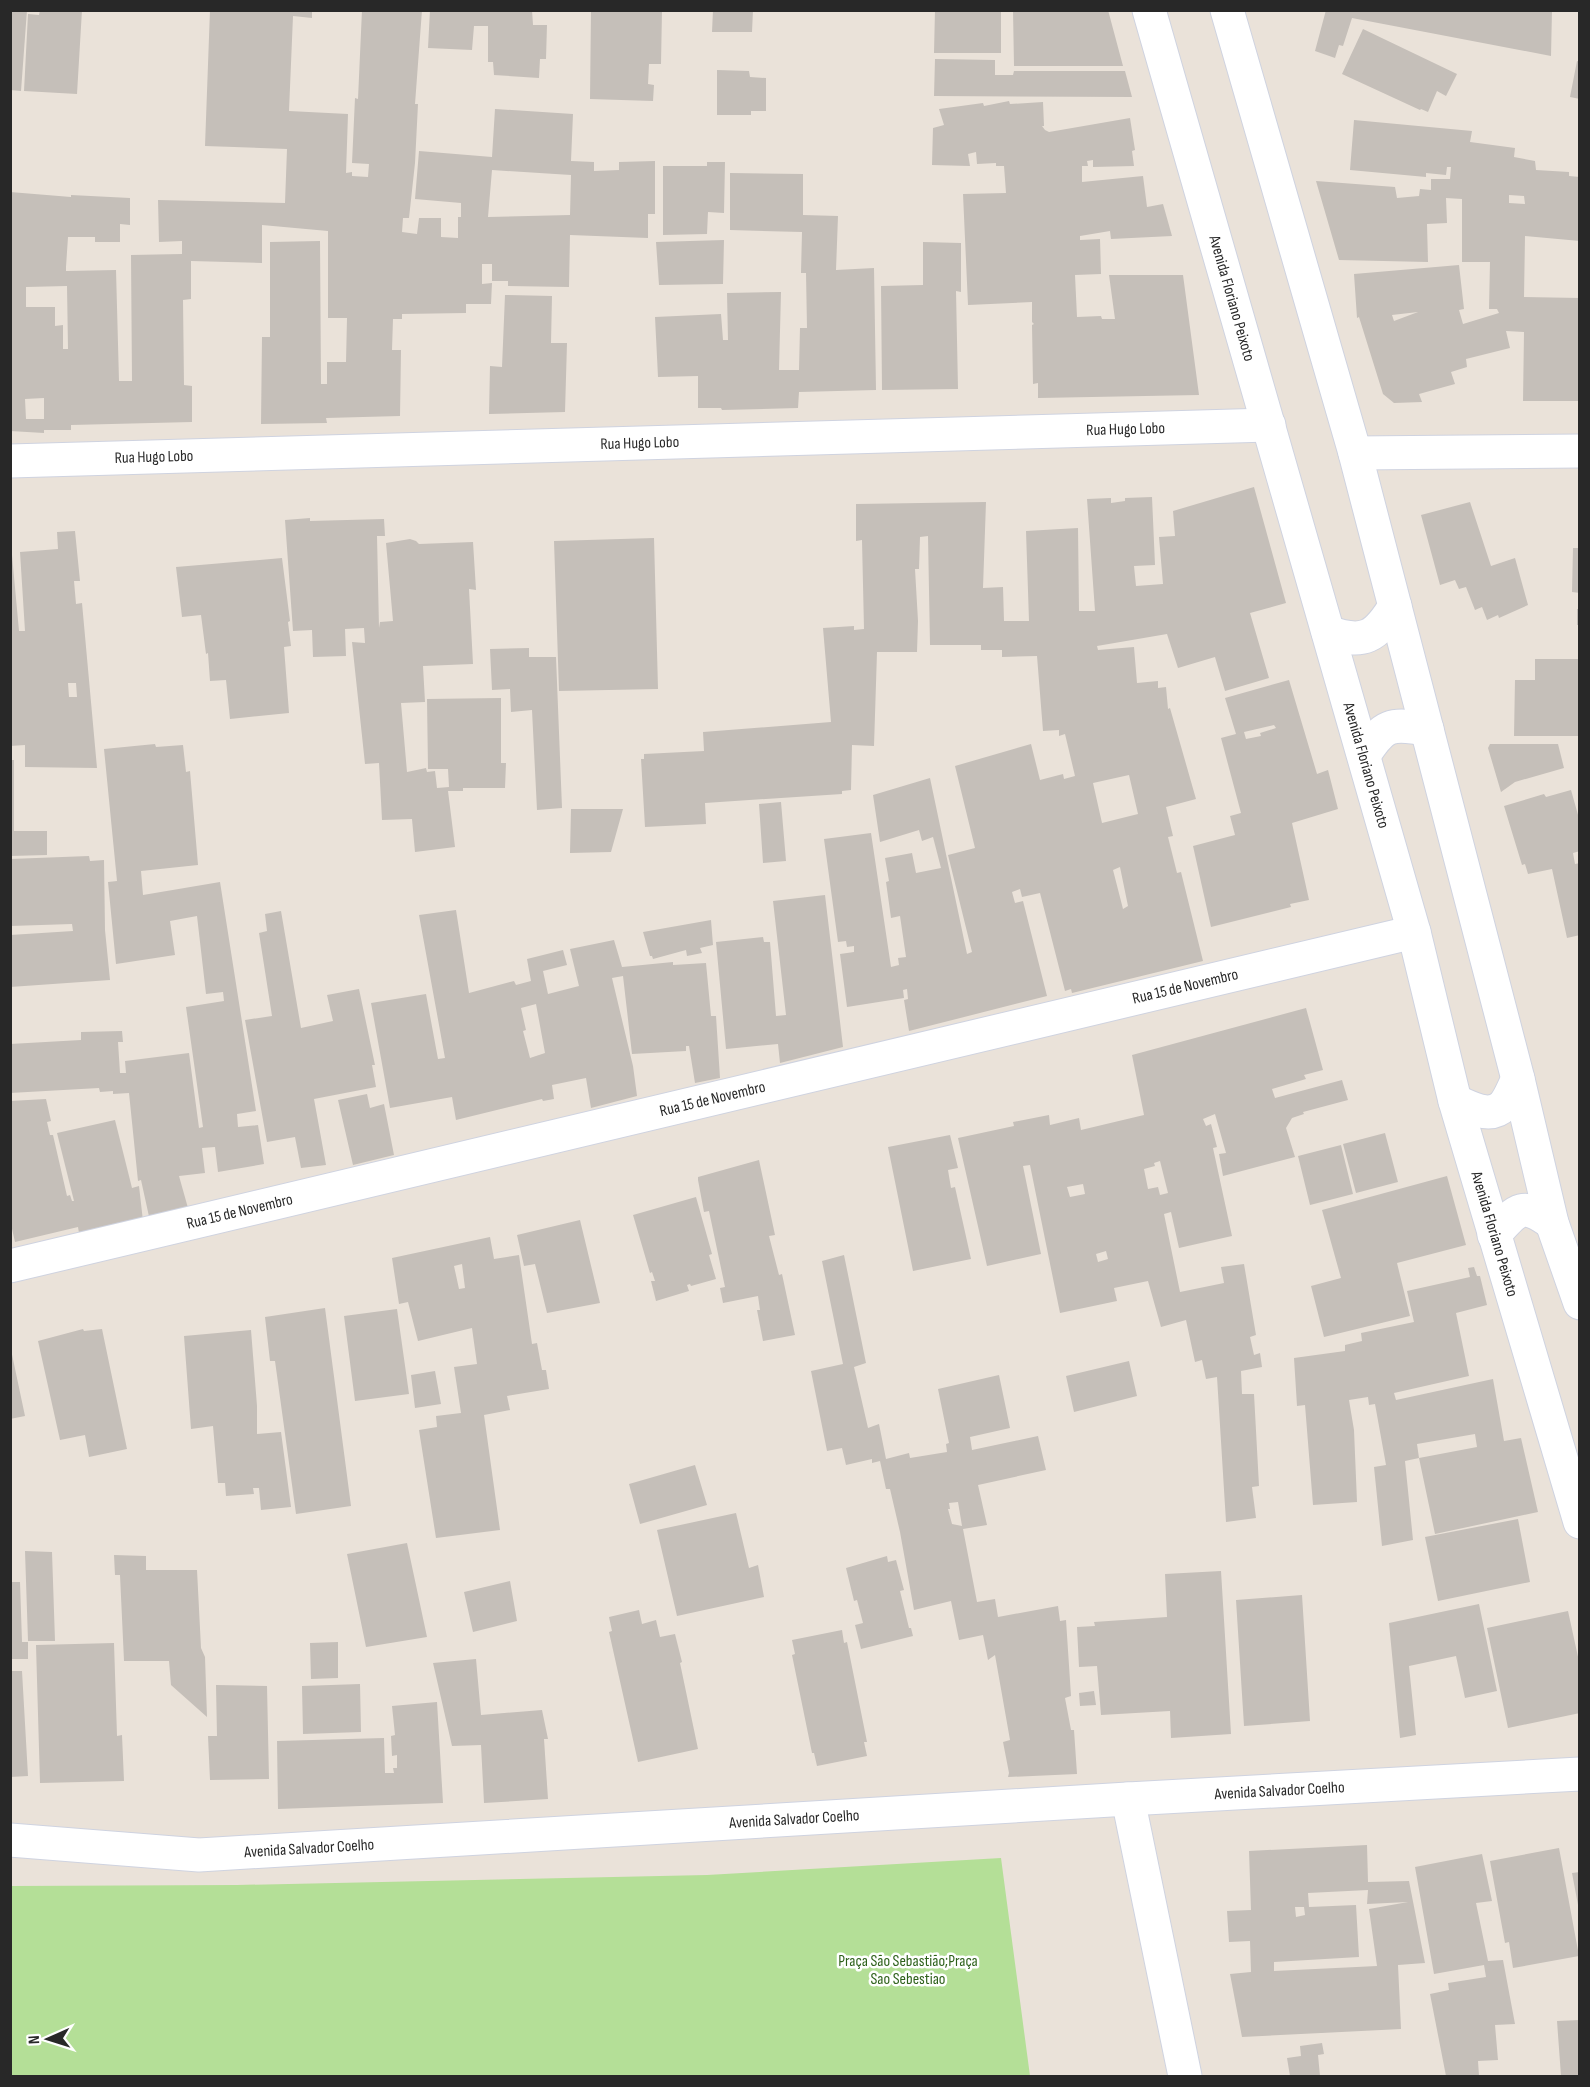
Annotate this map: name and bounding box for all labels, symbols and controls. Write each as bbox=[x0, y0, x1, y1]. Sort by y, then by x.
street label: Avenida Floriano Peixoto bbox=[1205, 232, 1259, 363]
street label: Rua Hugo Lobo bbox=[1086, 418, 1165, 440]
street label: Rua Hugo Lobo bbox=[600, 432, 679, 454]
street label: Rua Hugo Lobo bbox=[114, 446, 194, 468]
street label: Avenida Floriano Peixoto bbox=[1339, 699, 1393, 830]
street label: Rua 15 de Novembro bbox=[1130, 965, 1240, 1008]
street label: Rua 15 de Novembro bbox=[658, 1077, 767, 1121]
street label: Avenida Floriano Peixoto bbox=[1467, 1168, 1522, 1299]
street label: Rua 15 de Novembro bbox=[185, 1190, 294, 1233]
street label: Avenida Salvador Coelho bbox=[1213, 1778, 1345, 1804]
street label: Avenida Salvador Coelho bbox=[728, 1806, 860, 1833]
street label: Avenida Salvador Coelho bbox=[243, 1835, 375, 1862]
park label: Praça São Sebastião;Praça Sao Sebestiao bbox=[838, 1952, 978, 1989]
north arrow bbox=[18, 2009, 78, 2069]
text: N bbox=[25, 2035, 44, 2044]

